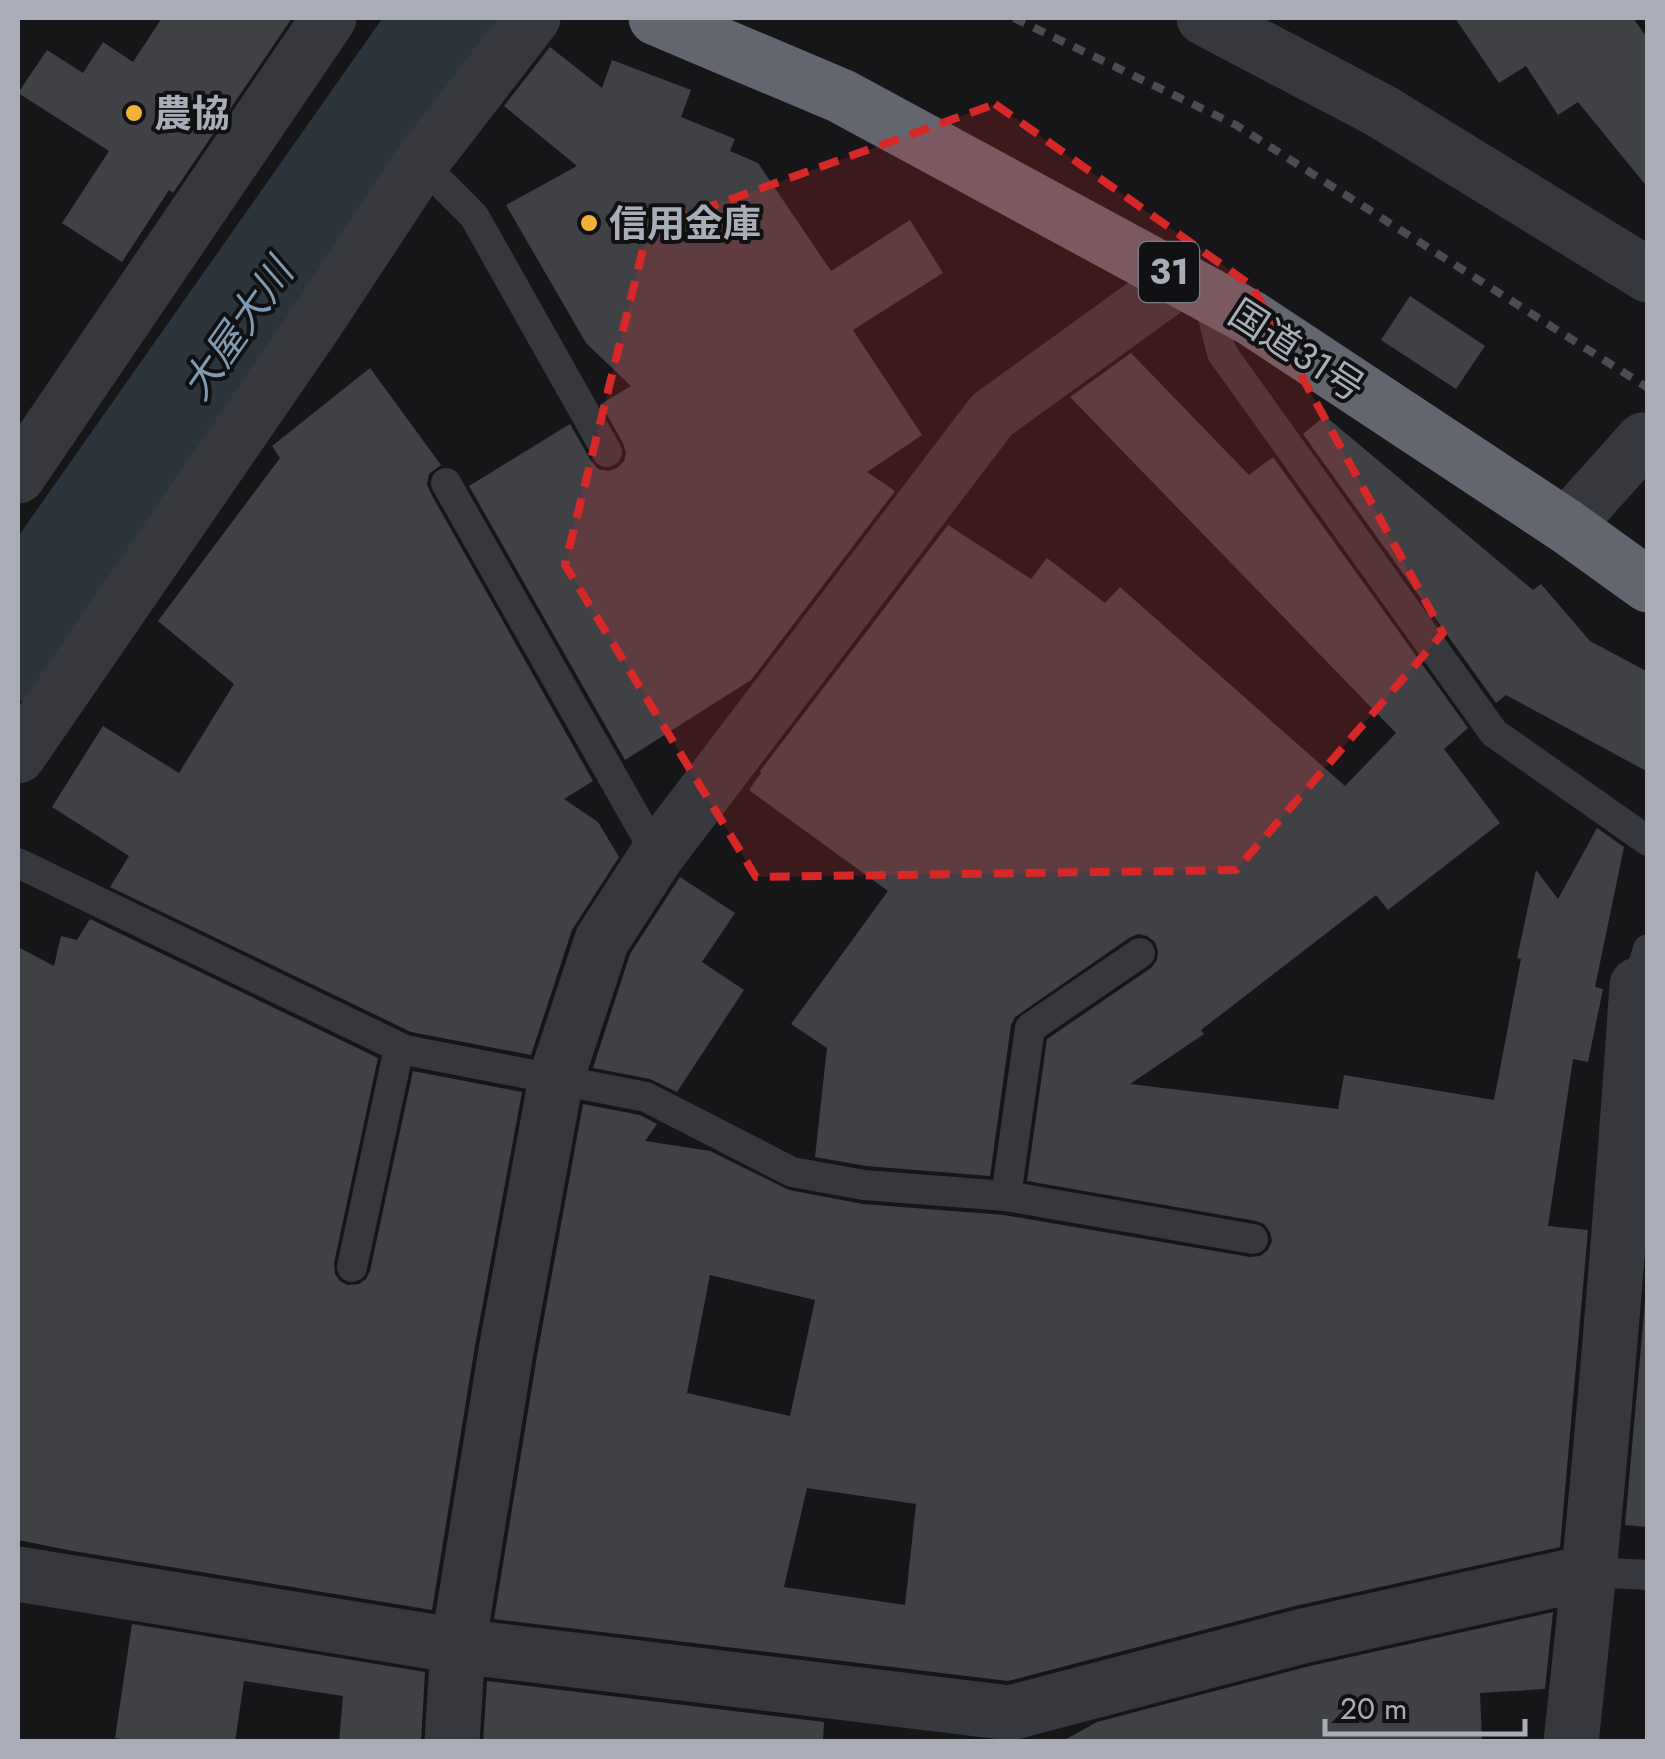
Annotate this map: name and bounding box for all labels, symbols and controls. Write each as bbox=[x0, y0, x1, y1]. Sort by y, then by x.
place label: 農協 bbox=[154, 86, 230, 141]
marker: 農協 bbox=[123, 102, 145, 124]
place label: 信用金庫 bbox=[609, 196, 761, 251]
marker: 信用金庫 bbox=[578, 212, 600, 234]
road number: 31 bbox=[1139, 242, 1199, 302]
water label: 大屋大川 bbox=[167, 244, 309, 411]
street label: 国道31号 bbox=[1218, 286, 1376, 414]
scale bar bbox=[1325, 1674, 1525, 1736]
text: 20 m bbox=[1340, 1687, 1407, 1730]

